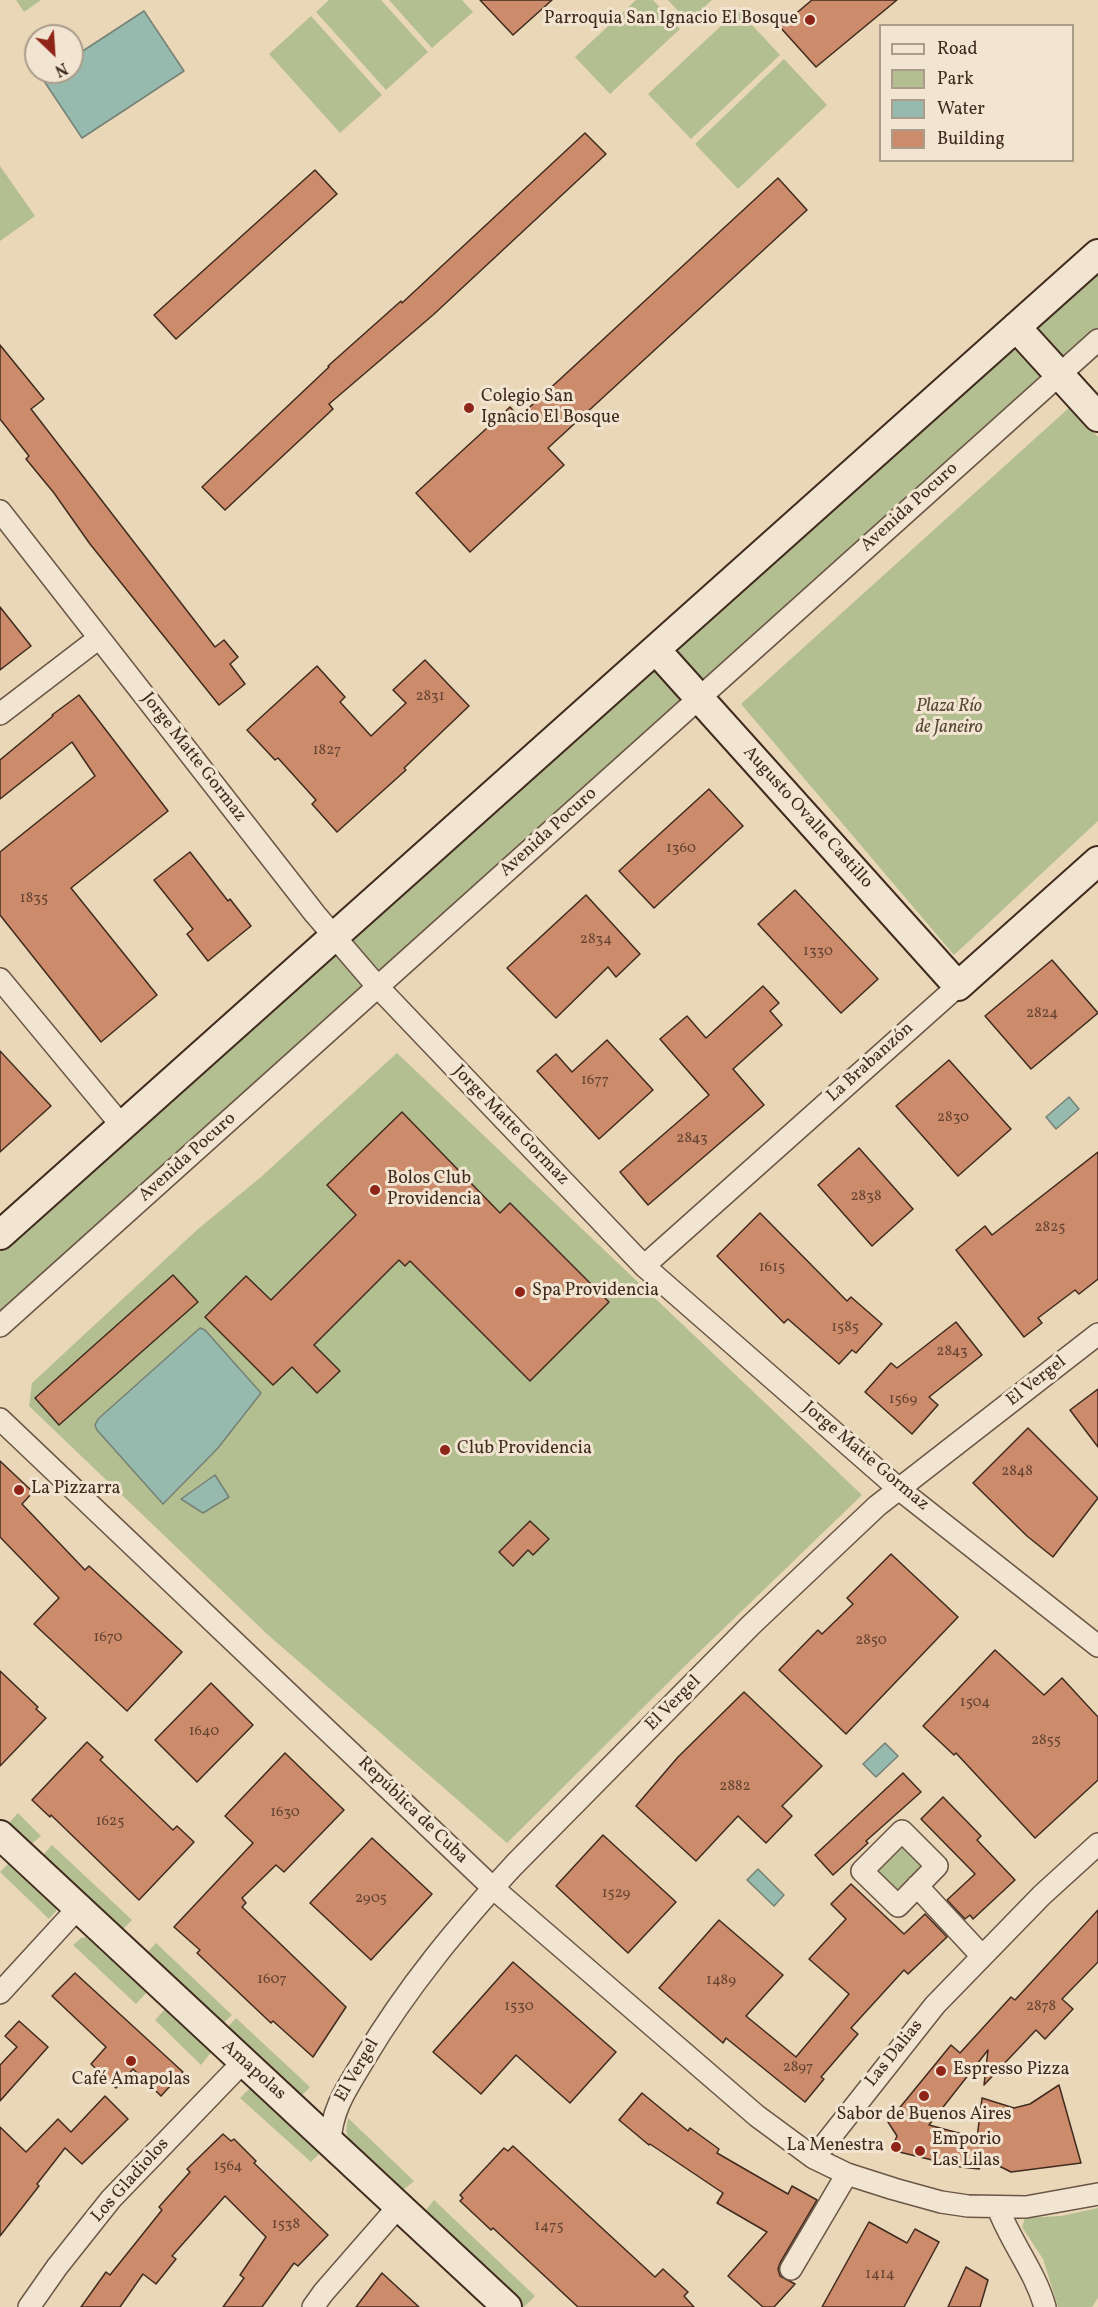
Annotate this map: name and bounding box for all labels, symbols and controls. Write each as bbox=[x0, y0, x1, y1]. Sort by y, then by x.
place label: Parroquia San Ignacio El Bosque bbox=[544, 9, 798, 31]
marker: Parroquia San Ignacio El Bosque bbox=[803, 13, 817, 27]
north arrow bbox=[24, 24, 84, 84]
legend bbox=[879, 24, 1074, 162]
text: Road bbox=[937, 37, 978, 62]
text: N bbox=[51, 56, 71, 81]
text: Park bbox=[937, 67, 974, 92]
text: Water bbox=[937, 97, 985, 122]
text: Building bbox=[937, 127, 1005, 152]
place label: Colegio San Ignacio El Bosque bbox=[481, 387, 620, 430]
marker: Colegio San Ignacio El Bosque bbox=[462, 401, 476, 415]
street label: Avenida Pocuro bbox=[857, 459, 963, 557]
house number: 2831 bbox=[415, 688, 445, 706]
street label: Jorge Matte Gormaz bbox=[136, 689, 250, 827]
park label: Plaza Río de Janeiro bbox=[915, 697, 983, 740]
house number: 1827 bbox=[313, 742, 341, 760]
street label: Augusto Ovalle Castillo bbox=[737, 742, 877, 894]
street label: Avenida Pocuro bbox=[496, 784, 602, 882]
house number: 1360 bbox=[666, 840, 696, 858]
house number: 1835 bbox=[20, 890, 48, 908]
house number: 2834 bbox=[580, 931, 612, 949]
house number: 1330 bbox=[803, 943, 833, 961]
house number: 2824 bbox=[1026, 1005, 1058, 1023]
street label: La Brabanzón bbox=[823, 1018, 919, 1108]
street label: Jorge Matte Gormaz bbox=[447, 1062, 573, 1190]
house number: 1677 bbox=[581, 1072, 609, 1090]
street label: Avenida Pocuro bbox=[135, 1109, 241, 1207]
house number: 2830 bbox=[937, 1109, 969, 1127]
house number: 2843 bbox=[676, 1130, 708, 1148]
place label: Bolos Club Providencia bbox=[387, 1169, 481, 1212]
marker: Bolos Club Providencia bbox=[368, 1183, 382, 1197]
house number: 2838 bbox=[851, 1188, 881, 1206]
house number: 2825 bbox=[1035, 1219, 1065, 1237]
house number: 1615 bbox=[759, 1259, 785, 1277]
place label: Spa Providencia bbox=[532, 1281, 659, 1303]
marker: Spa Providencia bbox=[513, 1285, 527, 1299]
house number: 1585 bbox=[831, 1319, 859, 1337]
house number: 2843 bbox=[936, 1343, 968, 1361]
street label: El Vergel bbox=[1003, 1352, 1071, 1412]
house number: 1569 bbox=[889, 1391, 917, 1409]
street label: Jorge Matte Gormaz bbox=[797, 1398, 933, 1516]
place label: Club Providencia bbox=[457, 1439, 592, 1461]
marker: Club Providencia bbox=[438, 1443, 452, 1457]
house number: 2848 bbox=[1001, 1463, 1033, 1481]
place label: La Pizzarra bbox=[31, 1479, 121, 1501]
marker: La Pizzarra bbox=[12, 1483, 26, 1497]
house number: 1670 bbox=[93, 1629, 123, 1647]
house number: 2850 bbox=[855, 1632, 887, 1650]
street label: El Vergel bbox=[642, 1672, 706, 1736]
house number: 1504 bbox=[960, 1694, 990, 1712]
house number: 1640 bbox=[189, 1723, 219, 1741]
house number: 2855 bbox=[1031, 1732, 1061, 1750]
street label: República de Cuba bbox=[352, 1753, 472, 1869]
house number: 2882 bbox=[719, 1778, 751, 1796]
house number: 1630 bbox=[270, 1804, 300, 1822]
house number: 1625 bbox=[96, 1813, 124, 1831]
house number: 1529 bbox=[602, 1885, 630, 1903]
house number: 2905 bbox=[355, 1890, 387, 1908]
house number: 1607 bbox=[257, 1971, 287, 1989]
house number: 1489 bbox=[706, 1972, 736, 1990]
house number: 1530 bbox=[504, 1998, 534, 2016]
house number: 2878 bbox=[1026, 1998, 1056, 2016]
street label: Las Dalias bbox=[861, 2016, 929, 2092]
street label: El Vergel bbox=[331, 2035, 385, 2107]
street label: Amapolas bbox=[216, 2036, 290, 2106]
marker: Café Amapolas bbox=[124, 2054, 138, 2068]
house number: 2897 bbox=[783, 2059, 813, 2077]
place label: Espresso Pizza bbox=[953, 2060, 1069, 2082]
marker: Espresso Pizza bbox=[934, 2064, 948, 2078]
place label: Café Amapolas bbox=[72, 2070, 190, 2092]
marker: Sabor de Buenos Aires bbox=[917, 2089, 931, 2103]
place label: Sabor de Buenos Aires bbox=[836, 2105, 1012, 2127]
place label: Emporio Las Lilas bbox=[932, 2130, 1001, 2172]
street label: Los Gladiolos bbox=[87, 2134, 175, 2228]
place label: La Menestra bbox=[787, 2136, 884, 2158]
marker: La Menestra bbox=[889, 2140, 903, 2154]
marker: Emporio Las Lilas bbox=[913, 2144, 927, 2158]
house number: 1564 bbox=[213, 2158, 243, 2176]
house number: 1538 bbox=[272, 2216, 300, 2234]
house number: 1475 bbox=[534, 2218, 564, 2236]
house number: 1414 bbox=[865, 2266, 895, 2284]

